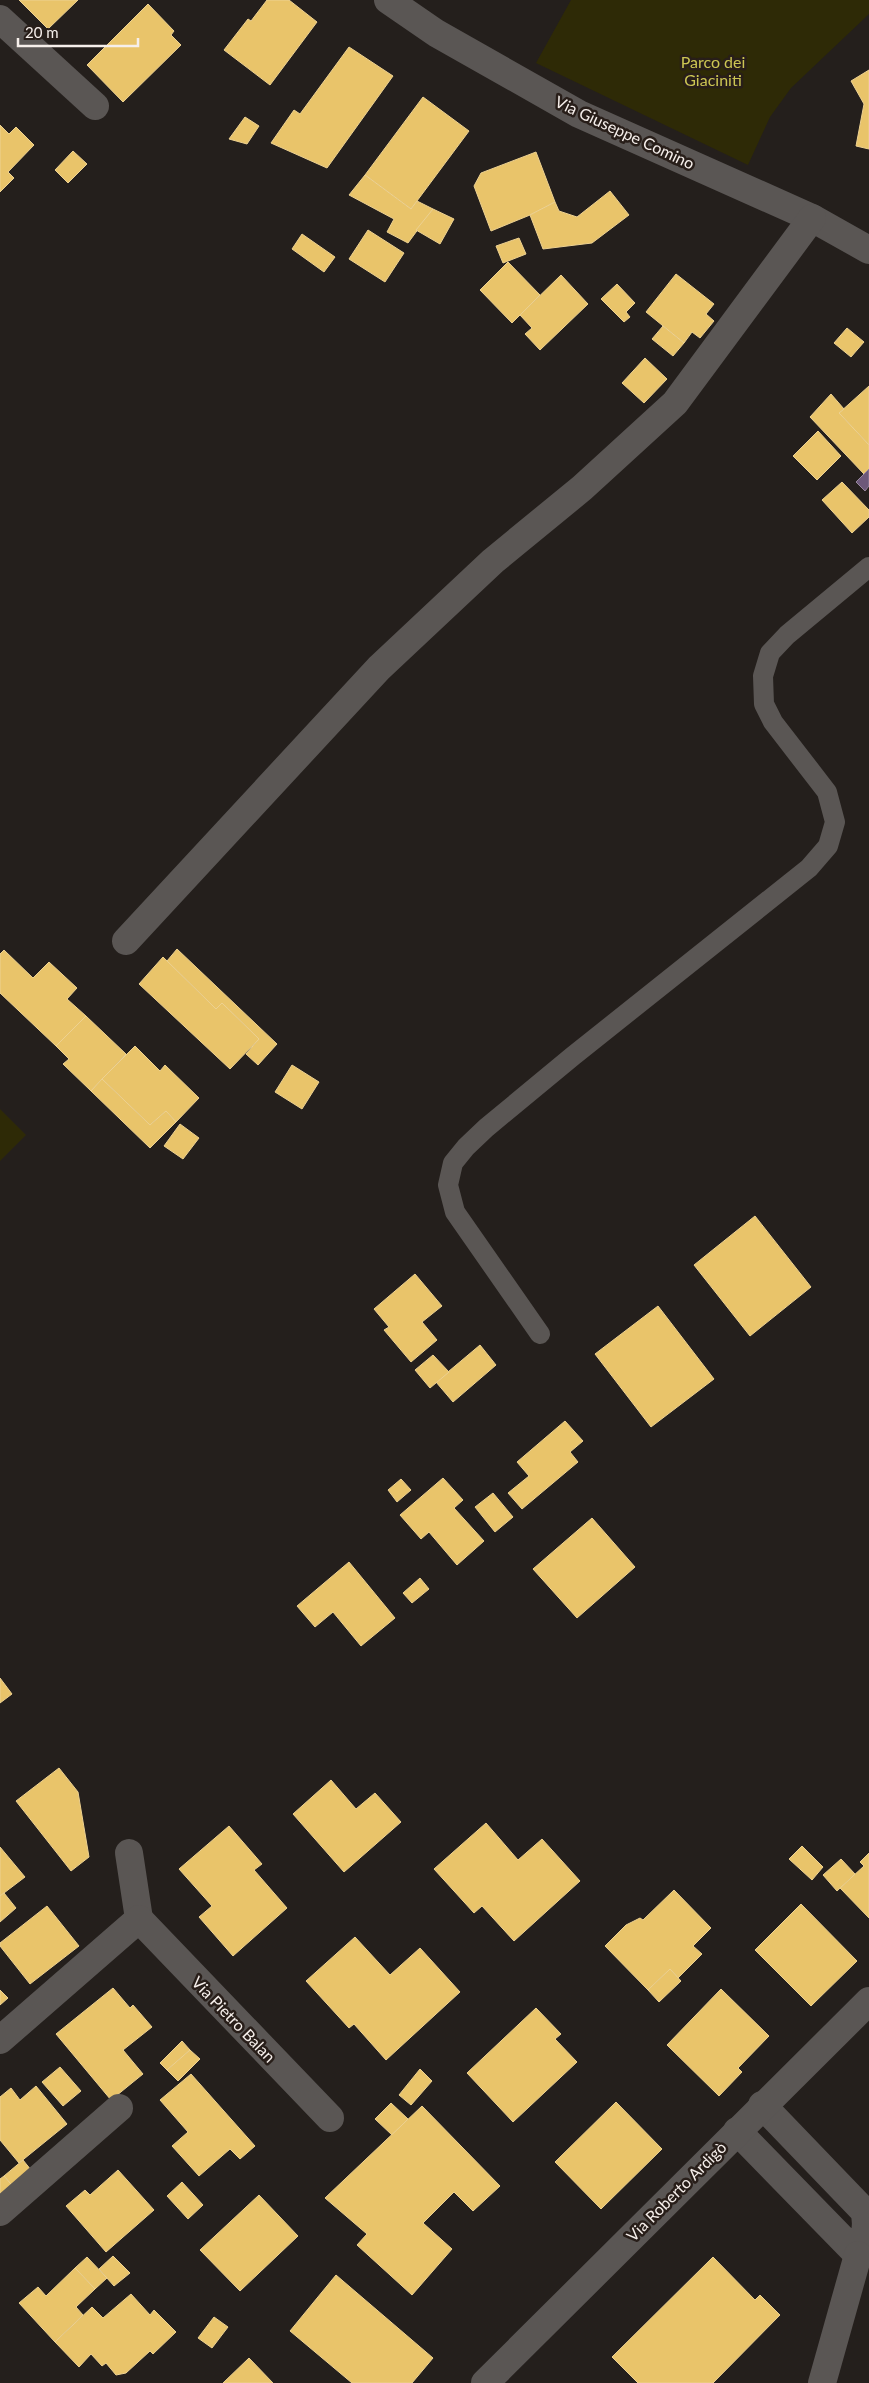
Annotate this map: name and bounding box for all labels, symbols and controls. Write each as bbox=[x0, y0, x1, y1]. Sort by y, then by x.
scale bar bbox=[18, 15, 138, 47]
text: 20 m bbox=[25, 23, 59, 41]
park label: Parco dei Giaciniti bbox=[681, 52, 745, 89]
street label: Via Giuseppe Comino bbox=[552, 91, 698, 173]
street label: Via Pietro Balan bbox=[188, 1972, 280, 2066]
street label: Via Roberto Ardigò bbox=[622, 2137, 730, 2245]

